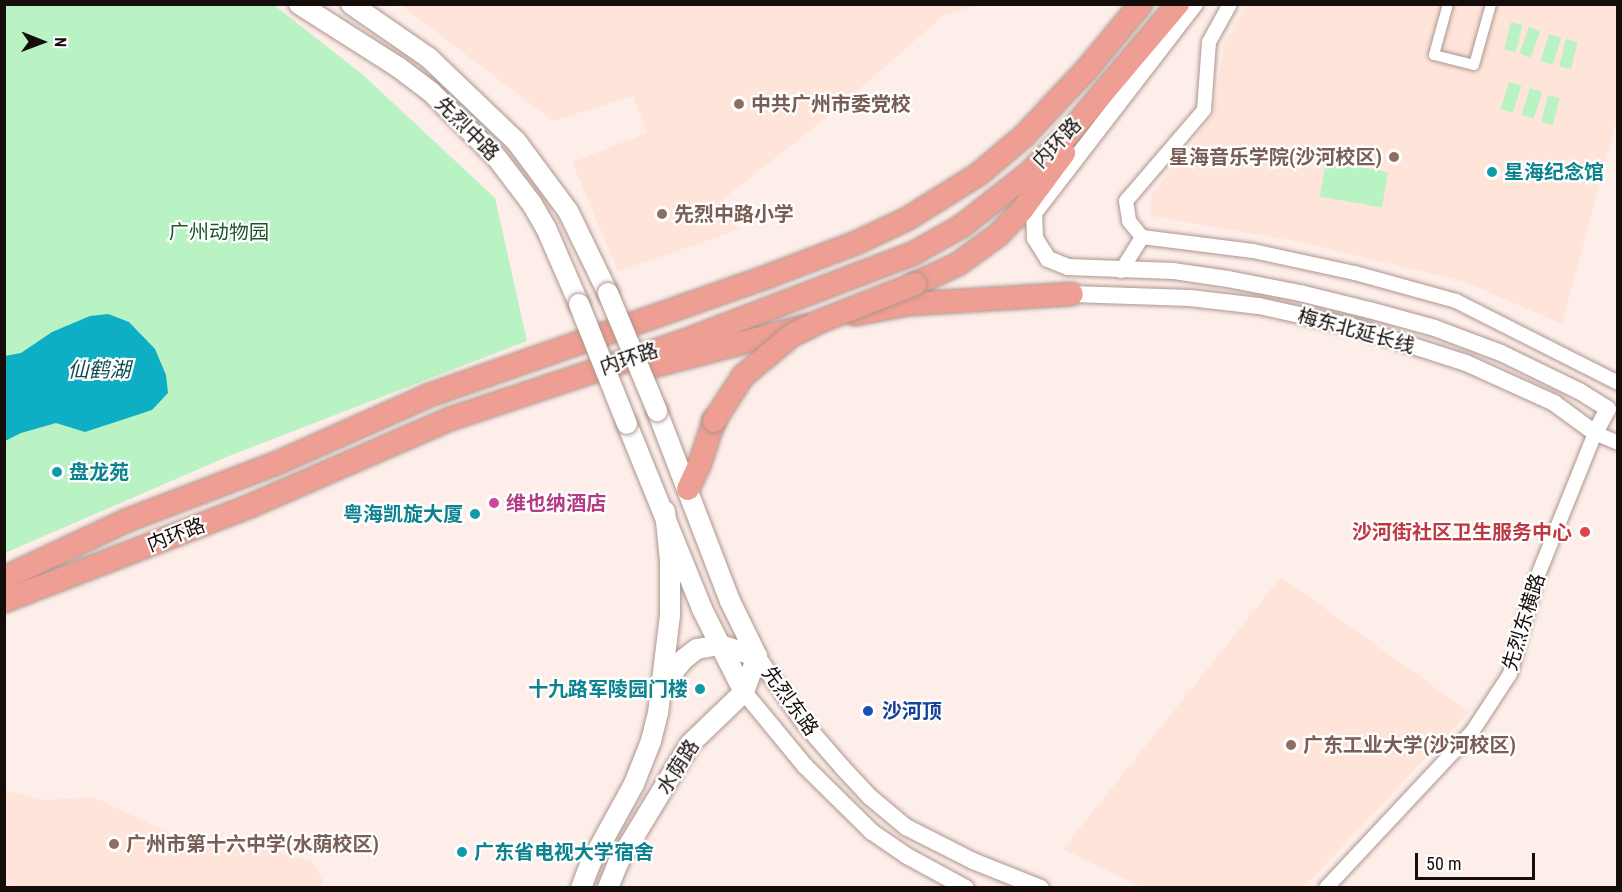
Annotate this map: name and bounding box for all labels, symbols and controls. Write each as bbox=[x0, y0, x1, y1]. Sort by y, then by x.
north arrow bbox=[12, 12, 72, 72]
text: N bbox=[51, 37, 70, 47]
street label: 先烈中路 bbox=[430, 92, 504, 166]
place label: 中共广州市委党校 bbox=[751, 92, 911, 116]
marker: 中共广州市委党校 bbox=[732, 97, 746, 111]
street label: 内环路 bbox=[1028, 113, 1086, 173]
place label: 星海音乐学院(沙河校区) bbox=[1169, 145, 1382, 169]
marker: 星海音乐学院(沙河校区) bbox=[1387, 150, 1401, 164]
place label: 星海纪念馆 bbox=[1504, 160, 1604, 184]
marker: 星海纪念馆 bbox=[1485, 165, 1499, 179]
place label: 先烈中路小学 bbox=[674, 202, 794, 226]
marker: 先烈中路小学 bbox=[655, 207, 669, 221]
park label: 广州动物园 bbox=[169, 220, 269, 244]
street label: 梅东北延长线 bbox=[1295, 304, 1417, 358]
street label: 内环路 bbox=[597, 338, 661, 380]
water label: 仙鹤湖 bbox=[68, 357, 130, 383]
place label: 盘龙苑 bbox=[69, 460, 129, 484]
marker: 盘龙苑 bbox=[50, 465, 64, 479]
place label: 维也纳酒店 bbox=[506, 491, 606, 515]
marker: 维也纳酒店 bbox=[487, 496, 501, 510]
place label: 粤海凯旋大厦 bbox=[343, 502, 463, 526]
marker: 粤海凯旋大厦 bbox=[468, 507, 482, 521]
street label: 内环路 bbox=[144, 513, 208, 557]
place label: 沙河街社区卫生服务中心 bbox=[1352, 520, 1572, 544]
marker: 沙河街社区卫生服务中心 bbox=[1576, 523, 1594, 541]
street label: 先烈东横路 bbox=[1498, 571, 1550, 673]
street label: 先烈东路 bbox=[757, 662, 823, 740]
place label: 十九路军陵园门楼 bbox=[528, 677, 688, 701]
marker: 十九路军陵园门楼 bbox=[693, 682, 707, 696]
place label: 沙河顶 bbox=[882, 699, 942, 723]
marker: 沙河顶 bbox=[859, 702, 877, 720]
place label: 广东工业大学(沙河校区) bbox=[1303, 733, 1516, 757]
street label: 水荫路 bbox=[652, 735, 704, 799]
marker: 广东工业大学(沙河校区) bbox=[1284, 738, 1298, 752]
place label: 广州市第十六中学(水荫校区) bbox=[126, 832, 379, 856]
marker: 广州市第十六中学(水荫校区) bbox=[107, 837, 121, 851]
place label: 广东省电视大学宿舍 bbox=[474, 840, 654, 864]
scale bar bbox=[1418, 841, 1538, 879]
marker: 广东省电视大学宿舍 bbox=[455, 845, 469, 859]
text: 50 m bbox=[1426, 853, 1461, 874]

